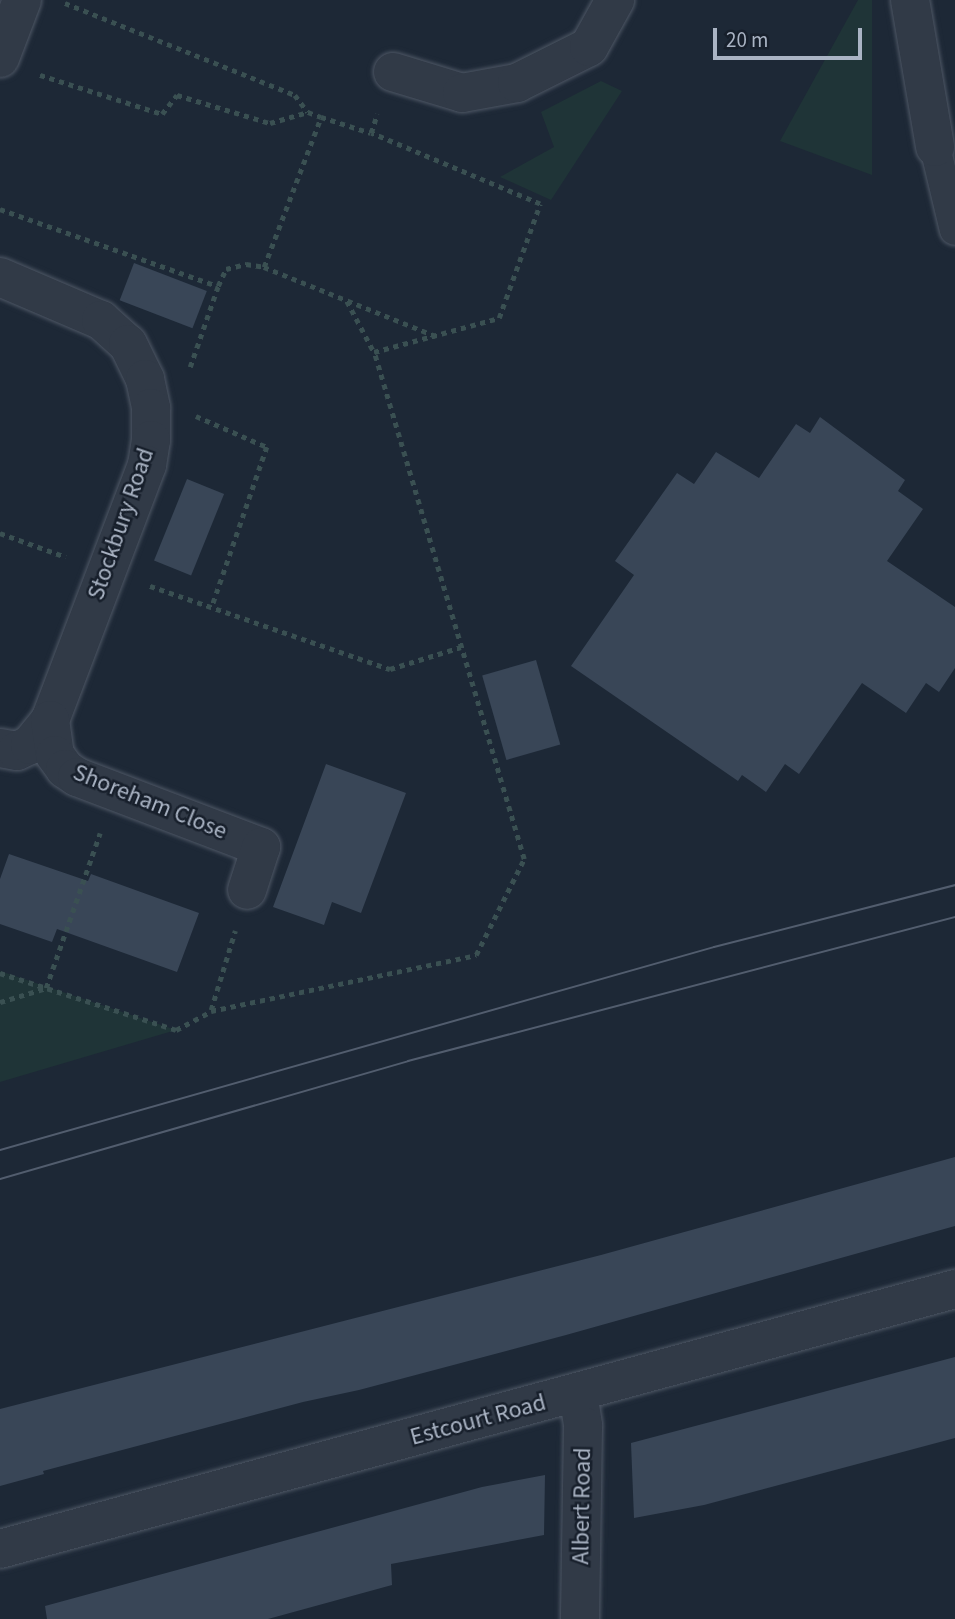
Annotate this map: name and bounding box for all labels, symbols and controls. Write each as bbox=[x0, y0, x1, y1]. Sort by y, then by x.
scale bar bbox=[717, 14, 866, 58]
text: 20 m bbox=[726, 25, 768, 55]
street label: Stockbury Road bbox=[82, 444, 160, 604]
street label: Shoreham Close bbox=[69, 758, 231, 846]
street label: Estcourt Road bbox=[407, 1388, 549, 1452]
street label: Albert Road bbox=[567, 1447, 597, 1565]

